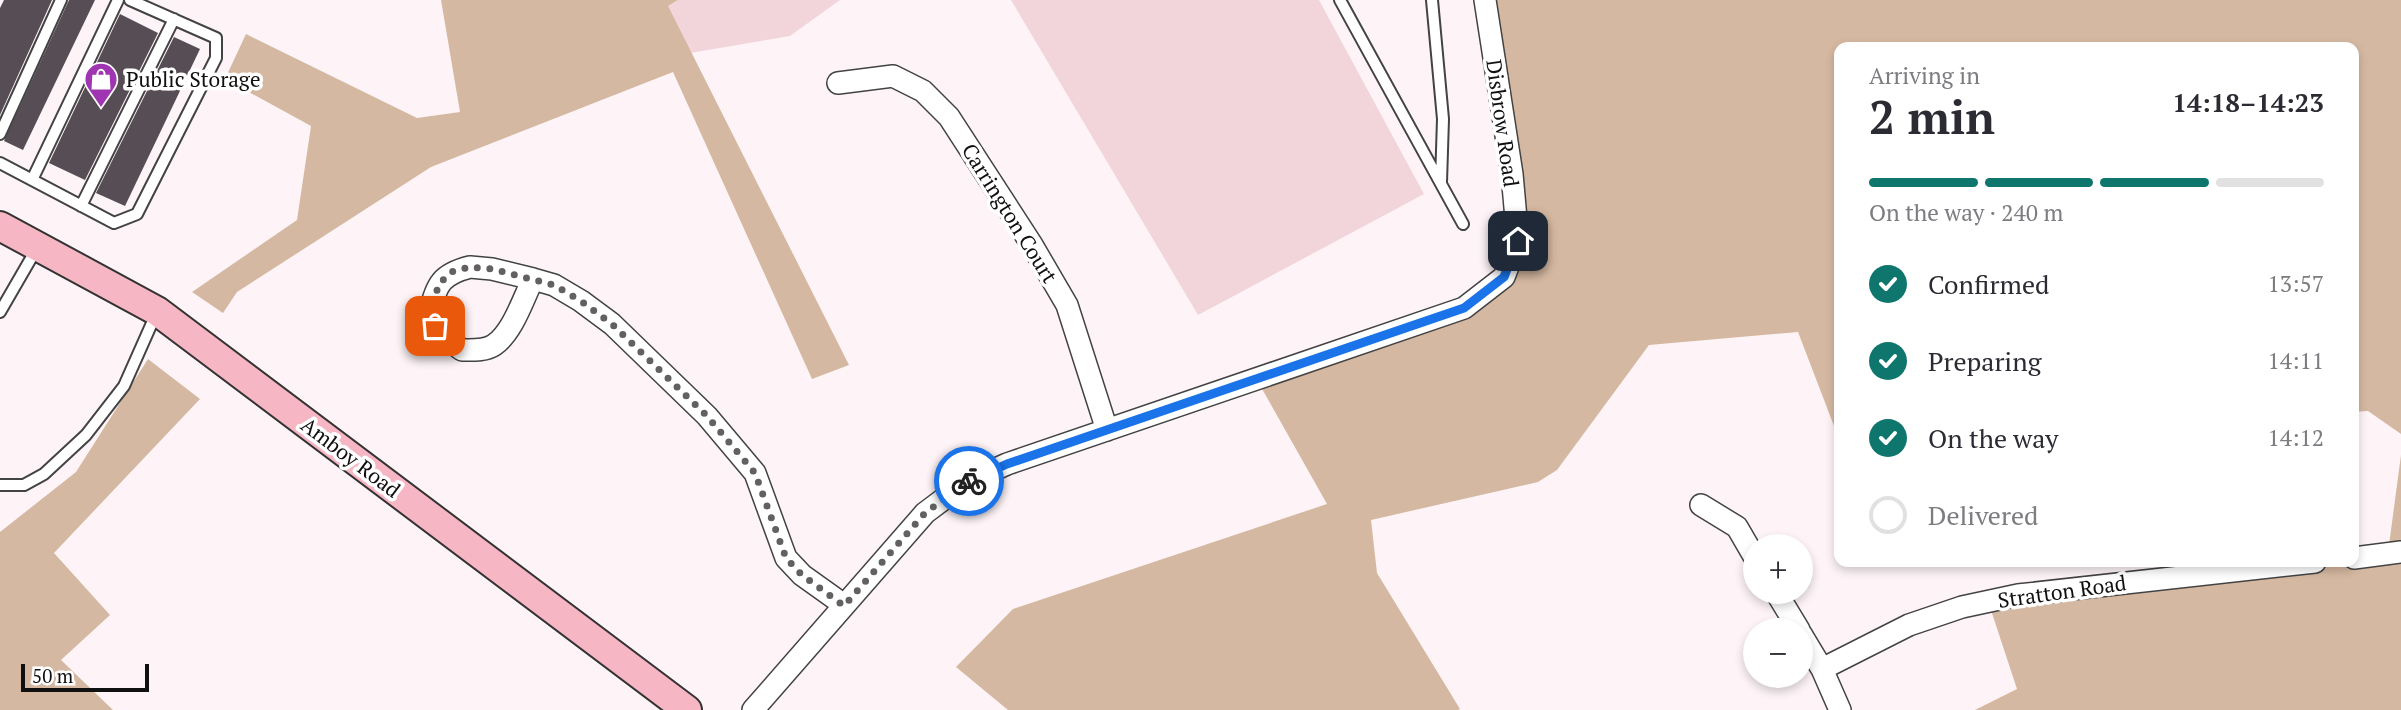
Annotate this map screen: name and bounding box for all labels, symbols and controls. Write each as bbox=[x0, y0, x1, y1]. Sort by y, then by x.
street label: Disbrow Road bbox=[1480, 57, 1526, 189]
shop icon: Public Storage bbox=[82, 60, 120, 109]
text: Arriving in bbox=[1869, 60, 1980, 91]
place label: Public Storage bbox=[126, 65, 260, 93]
text: 14:18–14:23 bbox=[2172, 85, 2324, 119]
text: 2 min bbox=[1869, 86, 1995, 147]
street label: Carrington Court bbox=[956, 138, 1064, 288]
text: On the way · 240 m bbox=[1869, 197, 2063, 228]
pin bbox=[1488, 211, 1548, 271]
icon: home bbox=[1499, 222, 1537, 260]
icon: check bbox=[1869, 265, 1907, 303]
text: Confirmed bbox=[1928, 267, 2049, 301]
text: 13:57 bbox=[2267, 268, 2324, 299]
pin bbox=[405, 296, 465, 356]
icon: bag bbox=[416, 307, 454, 345]
icon: check bbox=[1869, 342, 1907, 380]
text: Preparing bbox=[1928, 344, 2041, 378]
text: 14:11 bbox=[2267, 345, 2324, 376]
street label: Amboy Road bbox=[296, 410, 407, 504]
icon: check bbox=[1869, 419, 1907, 457]
text: On the way bbox=[1928, 421, 2059, 455]
text: 14:12 bbox=[2267, 422, 2324, 453]
courier bbox=[934, 446, 1004, 516]
icon: bike bbox=[950, 462, 988, 500]
text: Delivered bbox=[1928, 498, 2038, 532]
map controls bbox=[1743, 534, 1813, 688]
button: + bbox=[1743, 534, 1813, 604]
street label: Stratton Road bbox=[1996, 568, 2128, 614]
button: − bbox=[1743, 618, 1813, 688]
scale bar bbox=[21, 661, 149, 693]
text: 50 m bbox=[32, 663, 73, 688]

